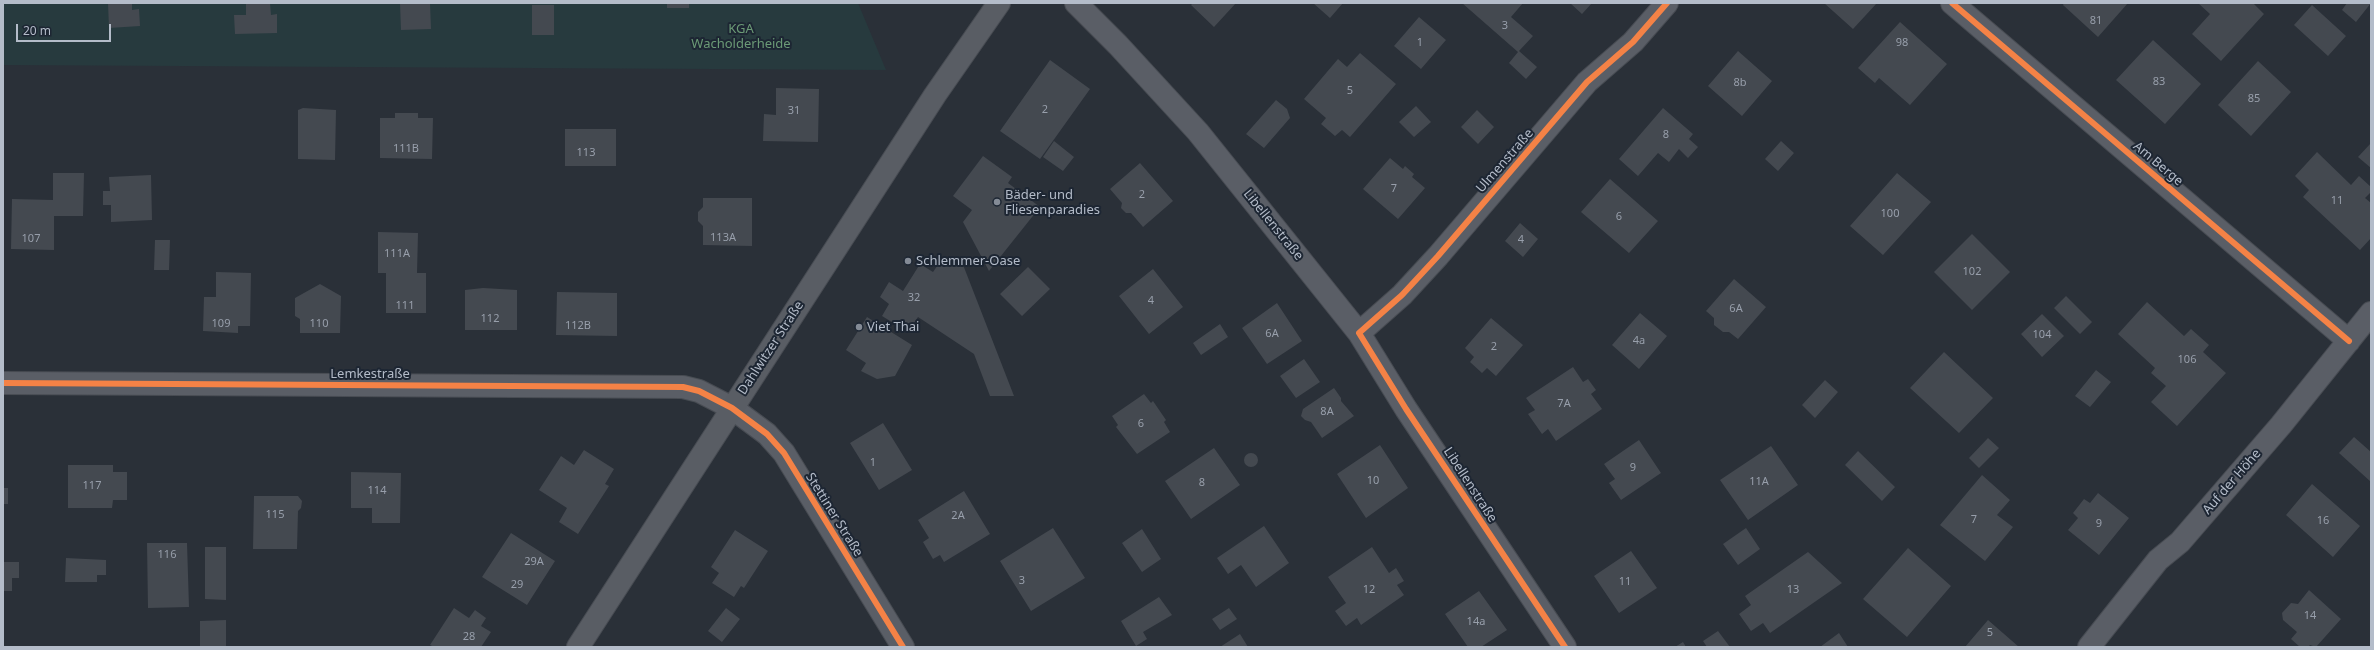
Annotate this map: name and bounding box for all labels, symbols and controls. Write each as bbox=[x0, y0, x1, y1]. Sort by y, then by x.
house number: 81 bbox=[2090, 14, 2102, 28]
scale bar bbox=[18, 16, 113, 42]
house number: 3 bbox=[1502, 19, 1508, 33]
park label: KGA Wacholderheide bbox=[691, 21, 791, 52]
text: 20 m bbox=[23, 22, 51, 39]
house number: 1 bbox=[1417, 36, 1423, 50]
house number: 98 bbox=[1896, 36, 1908, 50]
house number: 83 bbox=[2153, 75, 2165, 89]
house number: 8b bbox=[1733, 76, 1747, 90]
house number: 5 bbox=[1347, 84, 1353, 98]
house number: 85 bbox=[2248, 92, 2260, 106]
house number: 2 bbox=[1042, 103, 1048, 117]
house number: 31 bbox=[788, 104, 800, 118]
street label: Ulmenstraße bbox=[1473, 126, 1537, 196]
house number: 8 bbox=[1663, 128, 1669, 142]
street label: Am Berge bbox=[2130, 139, 2186, 189]
house number: 111B bbox=[393, 142, 419, 156]
house number: 113 bbox=[577, 146, 595, 160]
house number: 7 bbox=[1391, 182, 1397, 196]
place label: Bäder- und Fliesenparadies bbox=[1005, 187, 1100, 218]
street label: Libellenstraße bbox=[1240, 187, 1306, 263]
house number: 2 bbox=[1139, 188, 1145, 202]
house number: 11 bbox=[2331, 194, 2343, 208]
marker: Bäder- und Fliesenparadies bbox=[992, 197, 1002, 207]
house number: 100 bbox=[1881, 207, 1899, 221]
house number: 6 bbox=[1616, 210, 1622, 224]
house number: 113A bbox=[710, 231, 736, 245]
house number: 107 bbox=[22, 232, 40, 246]
house number: 4 bbox=[1518, 233, 1524, 247]
house number: 111A bbox=[384, 247, 410, 261]
place label: Schlemmer-Oase bbox=[916, 253, 1020, 269]
marker: Schlemmer-Oase bbox=[903, 256, 913, 266]
house number: 102 bbox=[1963, 265, 1981, 279]
house number: 32 bbox=[908, 291, 920, 305]
house number: 4 bbox=[1148, 294, 1154, 308]
street label: Dahlwitzer Straße bbox=[735, 298, 807, 398]
house number: 111 bbox=[396, 299, 414, 313]
house number: 6A bbox=[1729, 302, 1743, 316]
house number: 112 bbox=[481, 312, 499, 326]
house number: 109 bbox=[212, 317, 230, 331]
house number: 110 bbox=[310, 317, 328, 331]
house number: 112B bbox=[565, 319, 591, 333]
place label: Viet Thai bbox=[867, 319, 919, 335]
marker: Viet Thai bbox=[854, 322, 864, 332]
house number: 6A bbox=[1265, 327, 1279, 341]
house number: 104 bbox=[2033, 328, 2051, 342]
house number: 4a bbox=[1633, 334, 1645, 348]
house number: 2 bbox=[1491, 340, 1497, 354]
house number: 106 bbox=[2178, 353, 2196, 367]
street label: Lemkestraße bbox=[330, 366, 410, 382]
house number: 7A bbox=[1557, 397, 1571, 411]
house number: 8A bbox=[1320, 405, 1334, 419]
house number: 6 bbox=[1138, 417, 1144, 431]
street label: Libellenstraße bbox=[1440, 445, 1500, 525]
street label: Auf der Höhe bbox=[2199, 446, 2265, 518]
house number: 1 bbox=[870, 456, 876, 470]
house number: 9 bbox=[1630, 461, 1636, 475]
street label: Stettiner Straße bbox=[802, 470, 866, 560]
house number: 10 bbox=[1367, 474, 1379, 488]
house number: 11A bbox=[1749, 475, 1769, 489]
house number: 8 bbox=[1199, 476, 1205, 490]
house number: 117 bbox=[83, 479, 101, 493]
house number: 114 bbox=[368, 484, 386, 498]
house number: 115 bbox=[266, 508, 284, 522]
house number: 2A bbox=[951, 509, 965, 523]
house number: 7 bbox=[1971, 513, 1977, 527]
house number: 16 bbox=[2317, 514, 2329, 528]
house number: 9 bbox=[2096, 517, 2102, 531]
house number: 116 bbox=[158, 548, 176, 562]
house number: 29A bbox=[524, 555, 544, 569]
house number: 3 bbox=[1019, 574, 1025, 588]
house number: 11 bbox=[1619, 575, 1631, 589]
house number: 29 bbox=[511, 578, 523, 592]
house number: 12 bbox=[1363, 583, 1375, 597]
house number: 13 bbox=[1787, 583, 1799, 597]
house number: 14 bbox=[2304, 609, 2316, 623]
house number: 14a bbox=[1467, 615, 1485, 629]
house number: 5 bbox=[1987, 626, 1993, 640]
house number: 28 bbox=[463, 630, 475, 644]

